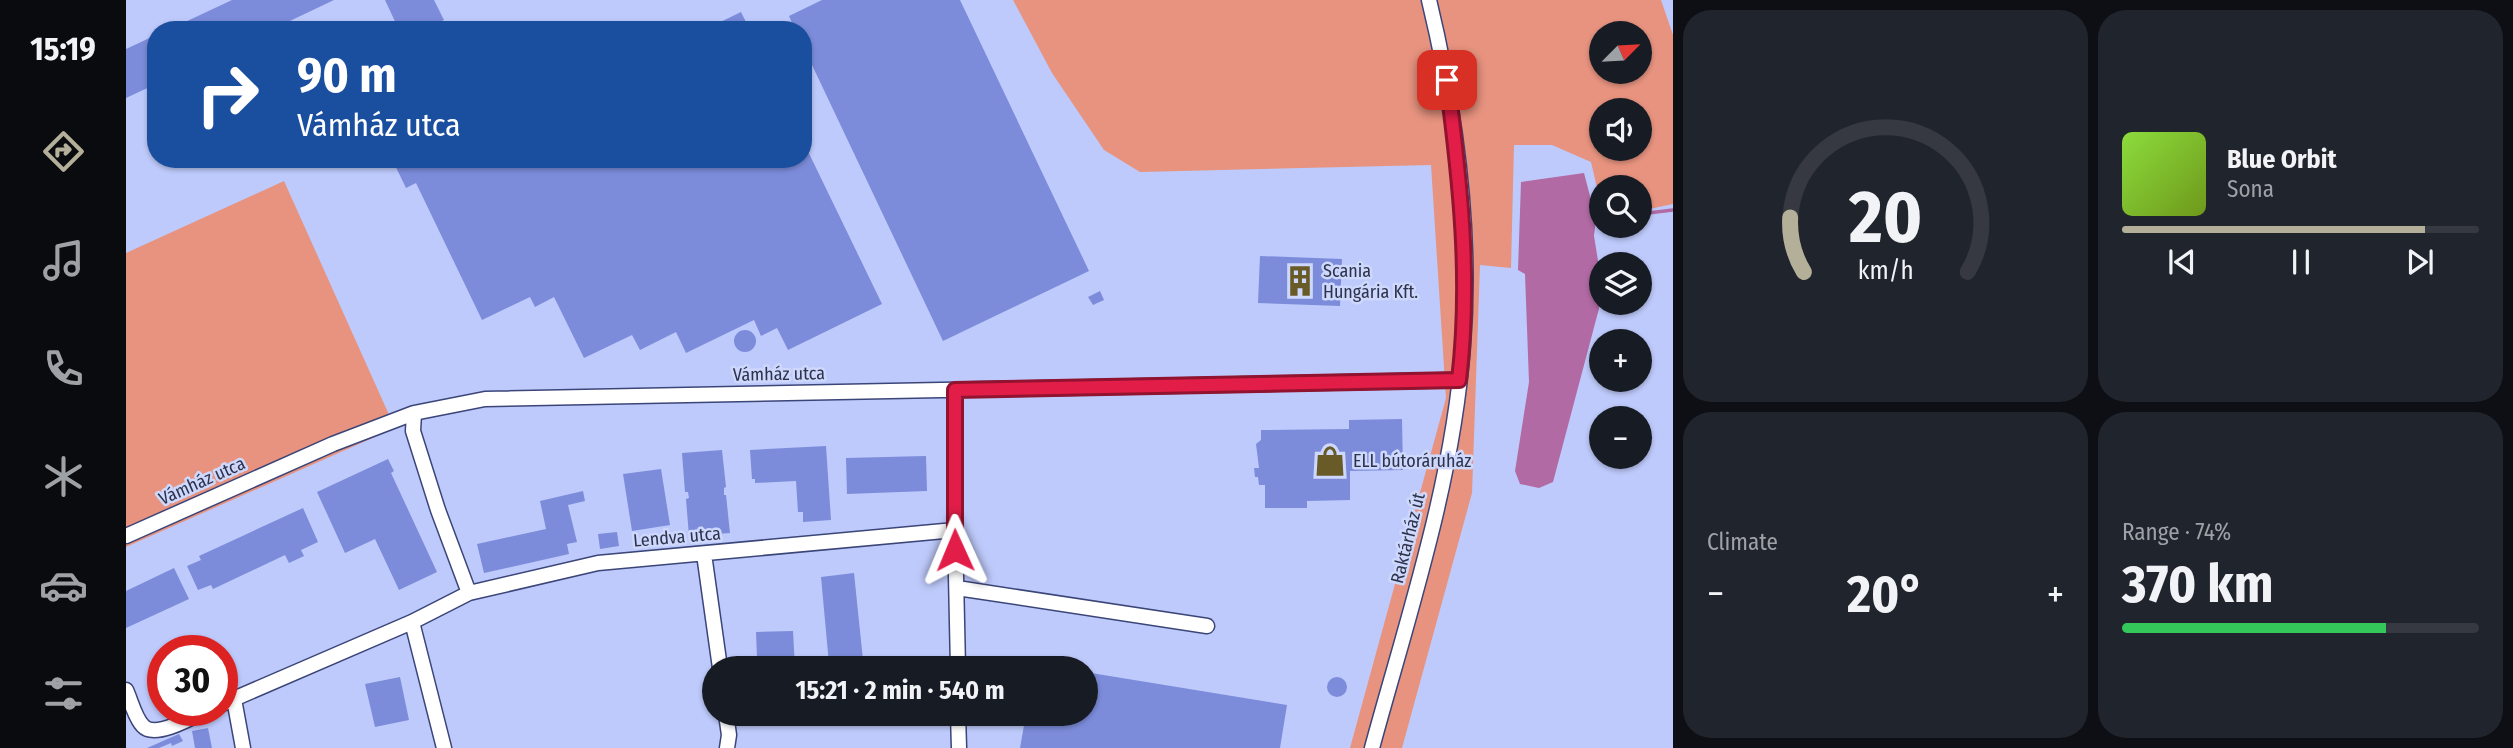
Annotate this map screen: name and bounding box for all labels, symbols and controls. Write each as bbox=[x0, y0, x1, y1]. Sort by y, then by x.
north arrow bbox=[1589, 21, 1652, 84]
map controls bbox=[1589, 21, 1652, 469]
text: 15:19 bbox=[30, 30, 96, 68]
text: 90 m bbox=[297, 46, 397, 105]
icon: right bbox=[182, 49, 273, 140]
pin bbox=[1417, 50, 1477, 110]
icon: arrive bbox=[1428, 61, 1466, 99]
button: sound bbox=[1589, 98, 1652, 161]
text: Vámház utca bbox=[297, 106, 461, 144]
icon: directions bbox=[39, 127, 88, 176]
text: Blue Orbit bbox=[2227, 144, 2337, 175]
button: search bbox=[1589, 175, 1652, 238]
text: 20 bbox=[1848, 175, 1922, 262]
text: Sona bbox=[2227, 175, 2274, 203]
icon: music bbox=[39, 236, 88, 285]
icon: previous bbox=[2163, 243, 2201, 281]
icon: pause bbox=[2282, 243, 2320, 281]
icon: next bbox=[2401, 243, 2439, 281]
button: layers bbox=[1589, 252, 1652, 315]
text: km/h bbox=[1858, 256, 1913, 286]
place label: Scania Hungária Kft. bbox=[1323, 260, 1418, 303]
building icon: Scania Hungária Kft. bbox=[1283, 264, 1317, 298]
button: + bbox=[1589, 329, 1652, 392]
icon: phone bbox=[39, 344, 88, 393]
street label: Vámház utca bbox=[733, 362, 825, 386]
button: − bbox=[1589, 406, 1652, 469]
shop icon: ELL bútoráruház bbox=[1313, 444, 1347, 478]
place label: ELL bútoráruház bbox=[1353, 450, 1471, 472]
icon: climate bbox=[39, 452, 88, 501]
street label: Vámház utca bbox=[155, 452, 249, 510]
street label: Raktárház út bbox=[1386, 490, 1430, 586]
position arrow bbox=[918, 513, 992, 587]
text: Range · 74% bbox=[2122, 518, 2231, 546]
street label: Lendva utca bbox=[632, 522, 722, 552]
text: Climate bbox=[1707, 528, 1778, 556]
text: 370 km bbox=[2122, 553, 2273, 616]
icon: car bbox=[39, 561, 88, 610]
text: 20° bbox=[1847, 563, 1924, 626]
text: − bbox=[1707, 571, 1724, 617]
text: + bbox=[2047, 571, 2064, 617]
speed limit sign: 30 bbox=[147, 635, 238, 726]
icon: filters bbox=[39, 669, 88, 718]
text: 15:21 · 2 min · 540 m bbox=[795, 675, 1005, 706]

